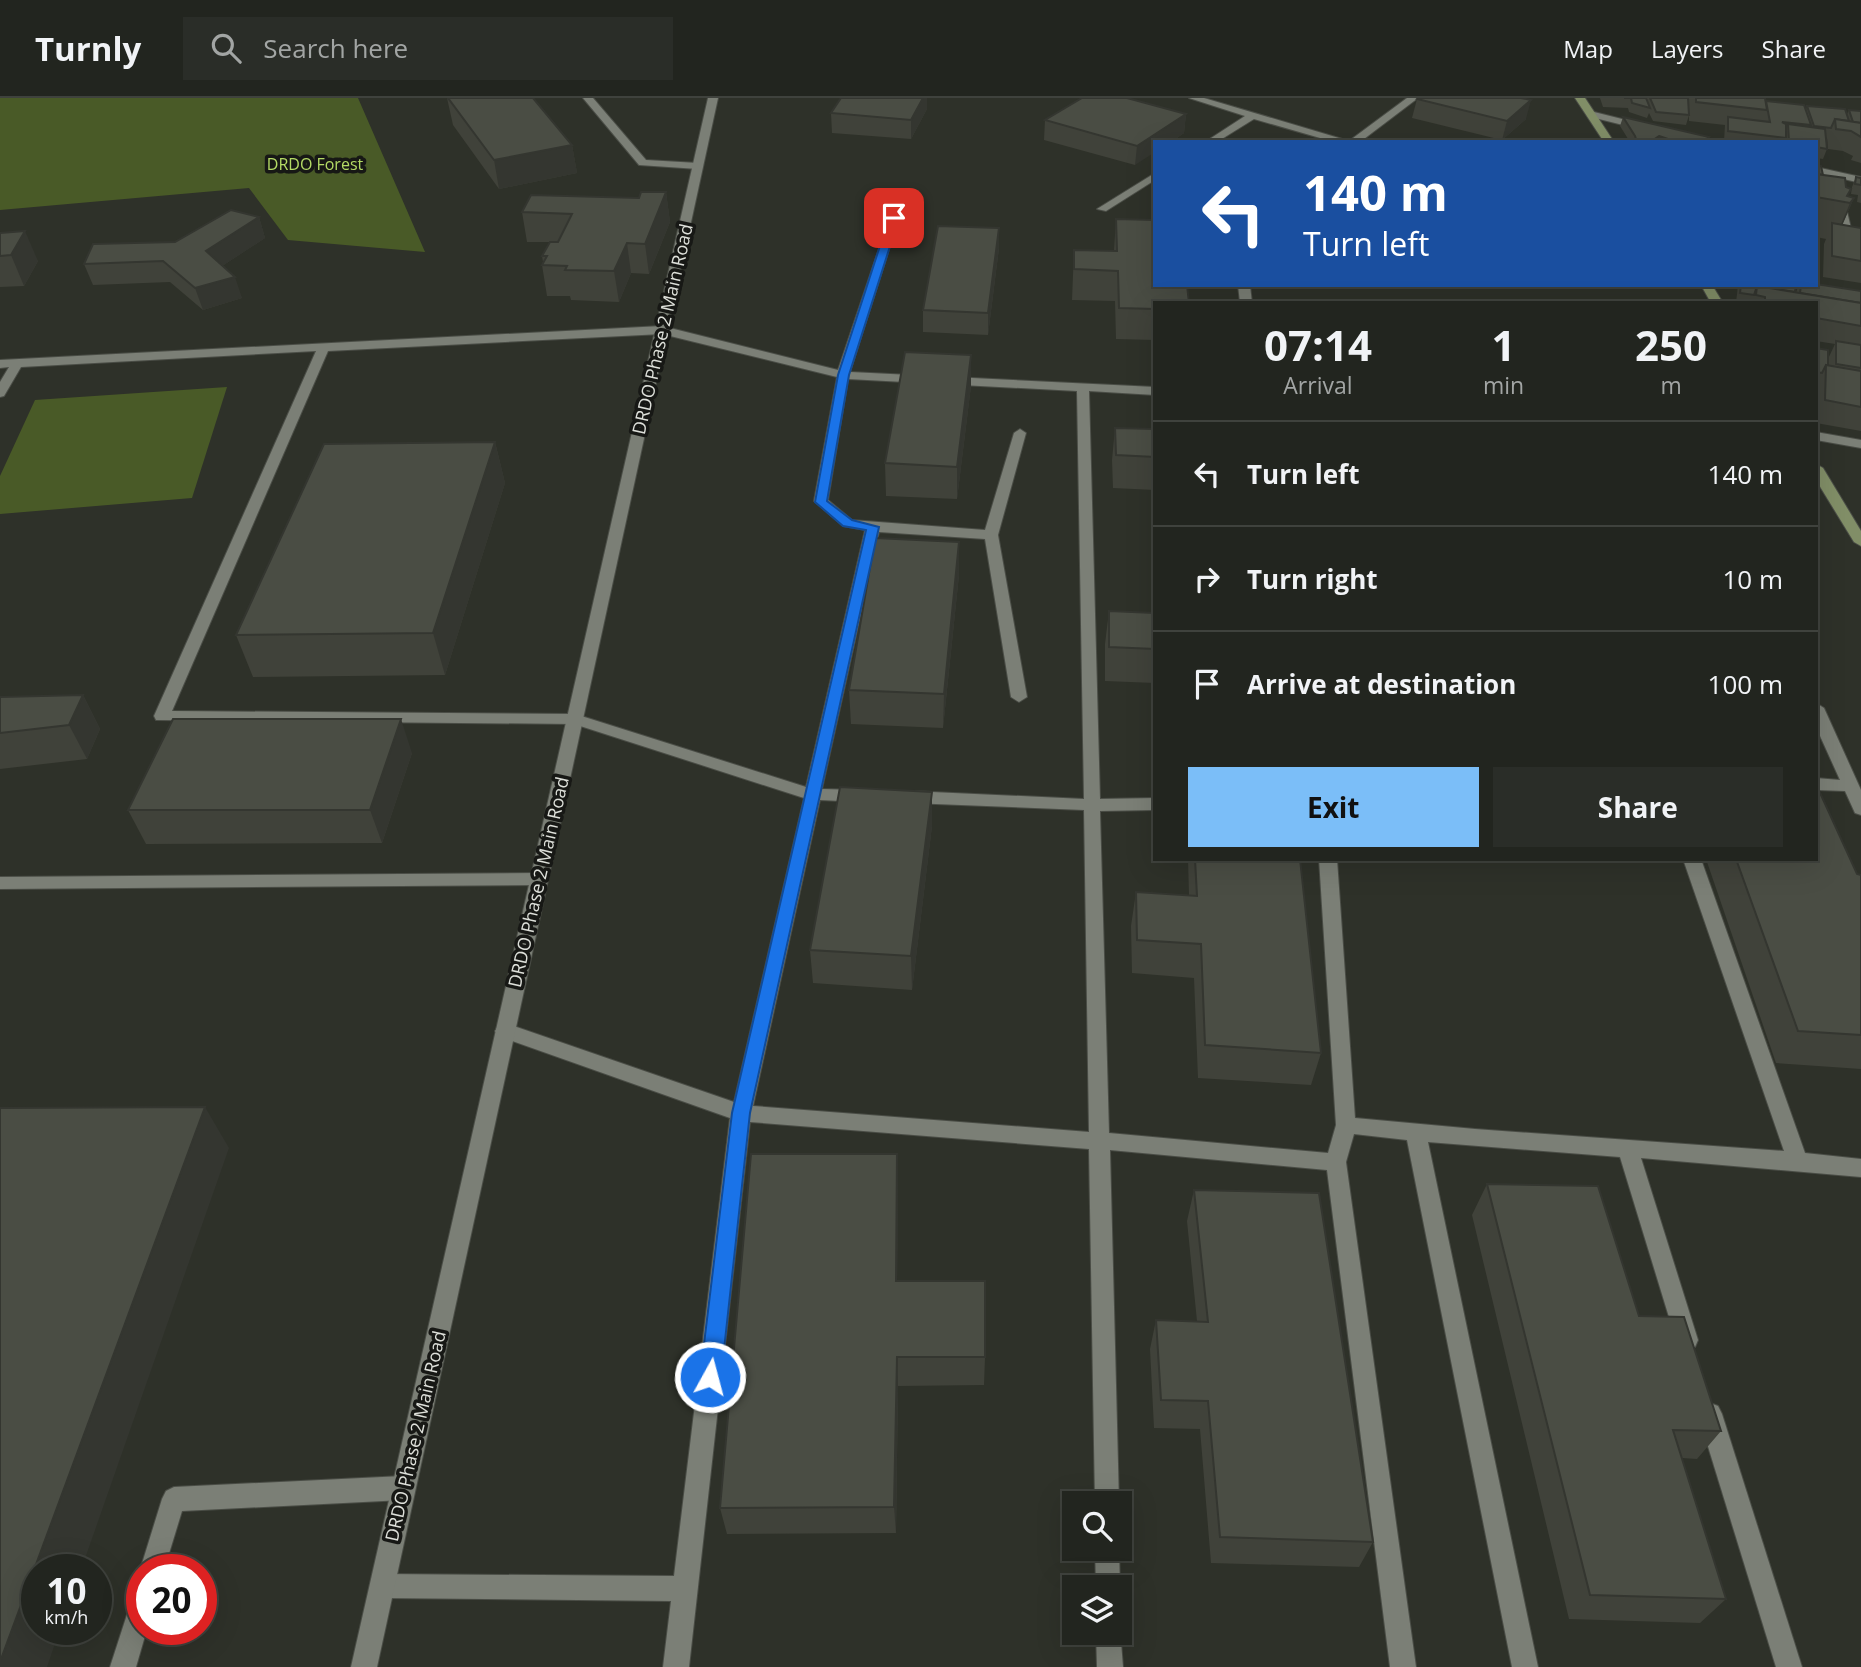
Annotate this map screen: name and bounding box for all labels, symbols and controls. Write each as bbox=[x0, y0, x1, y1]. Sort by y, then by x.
search box bbox=[183, 17, 673, 80]
text: Turnly bbox=[35, 26, 141, 71]
icon: search bbox=[207, 29, 245, 67]
text: Search here bbox=[263, 30, 408, 66]
text: Map bbox=[1563, 32, 1613, 65]
text: Layers bbox=[1651, 32, 1724, 65]
text: Share bbox=[1762, 32, 1826, 65]
park label: DRDO Forest bbox=[267, 153, 364, 175]
text: 140 m bbox=[1303, 159, 1448, 225]
icon: left bbox=[1188, 168, 1279, 259]
pin bbox=[864, 188, 924, 248]
icon: arrive bbox=[875, 199, 913, 237]
street label: DRDO Phase 2 Main Road bbox=[626, 221, 698, 437]
text: Turn left bbox=[1303, 222, 1429, 265]
text: 07:14 bbox=[1264, 316, 1372, 373]
text: 1 bbox=[1491, 316, 1516, 373]
text: 250 bbox=[1635, 316, 1707, 373]
text: Arrival bbox=[1283, 369, 1353, 401]
text: min bbox=[1483, 369, 1524, 401]
text: m bbox=[1660, 369, 1682, 401]
icon: left bbox=[1188, 455, 1226, 493]
text: Turn left bbox=[1247, 456, 1359, 492]
text: 140 m bbox=[1708, 456, 1783, 492]
icon: right bbox=[1188, 560, 1226, 598]
text: Turn right bbox=[1247, 561, 1378, 597]
text: 10 m bbox=[1722, 561, 1783, 597]
icon: arrive bbox=[1188, 665, 1226, 703]
text: Arrive at destination bbox=[1247, 666, 1516, 702]
text: 100 m bbox=[1708, 666, 1783, 702]
button: Exit bbox=[1188, 767, 1479, 847]
button: Share bbox=[1493, 767, 1783, 847]
street label: DRDO Phase 2 Main Road bbox=[502, 774, 574, 990]
street label: DRDO Phase 2 Main Road bbox=[379, 1328, 451, 1544]
position arrow bbox=[673, 1340, 747, 1414]
map controls bbox=[1062, 1491, 1132, 1645]
button: search bbox=[1062, 1491, 1132, 1561]
speed limit sign: 20 bbox=[126, 1554, 217, 1645]
text: 10 bbox=[46, 1567, 87, 1614]
button: layers bbox=[1062, 1575, 1132, 1645]
text: km/h bbox=[45, 1605, 88, 1629]

